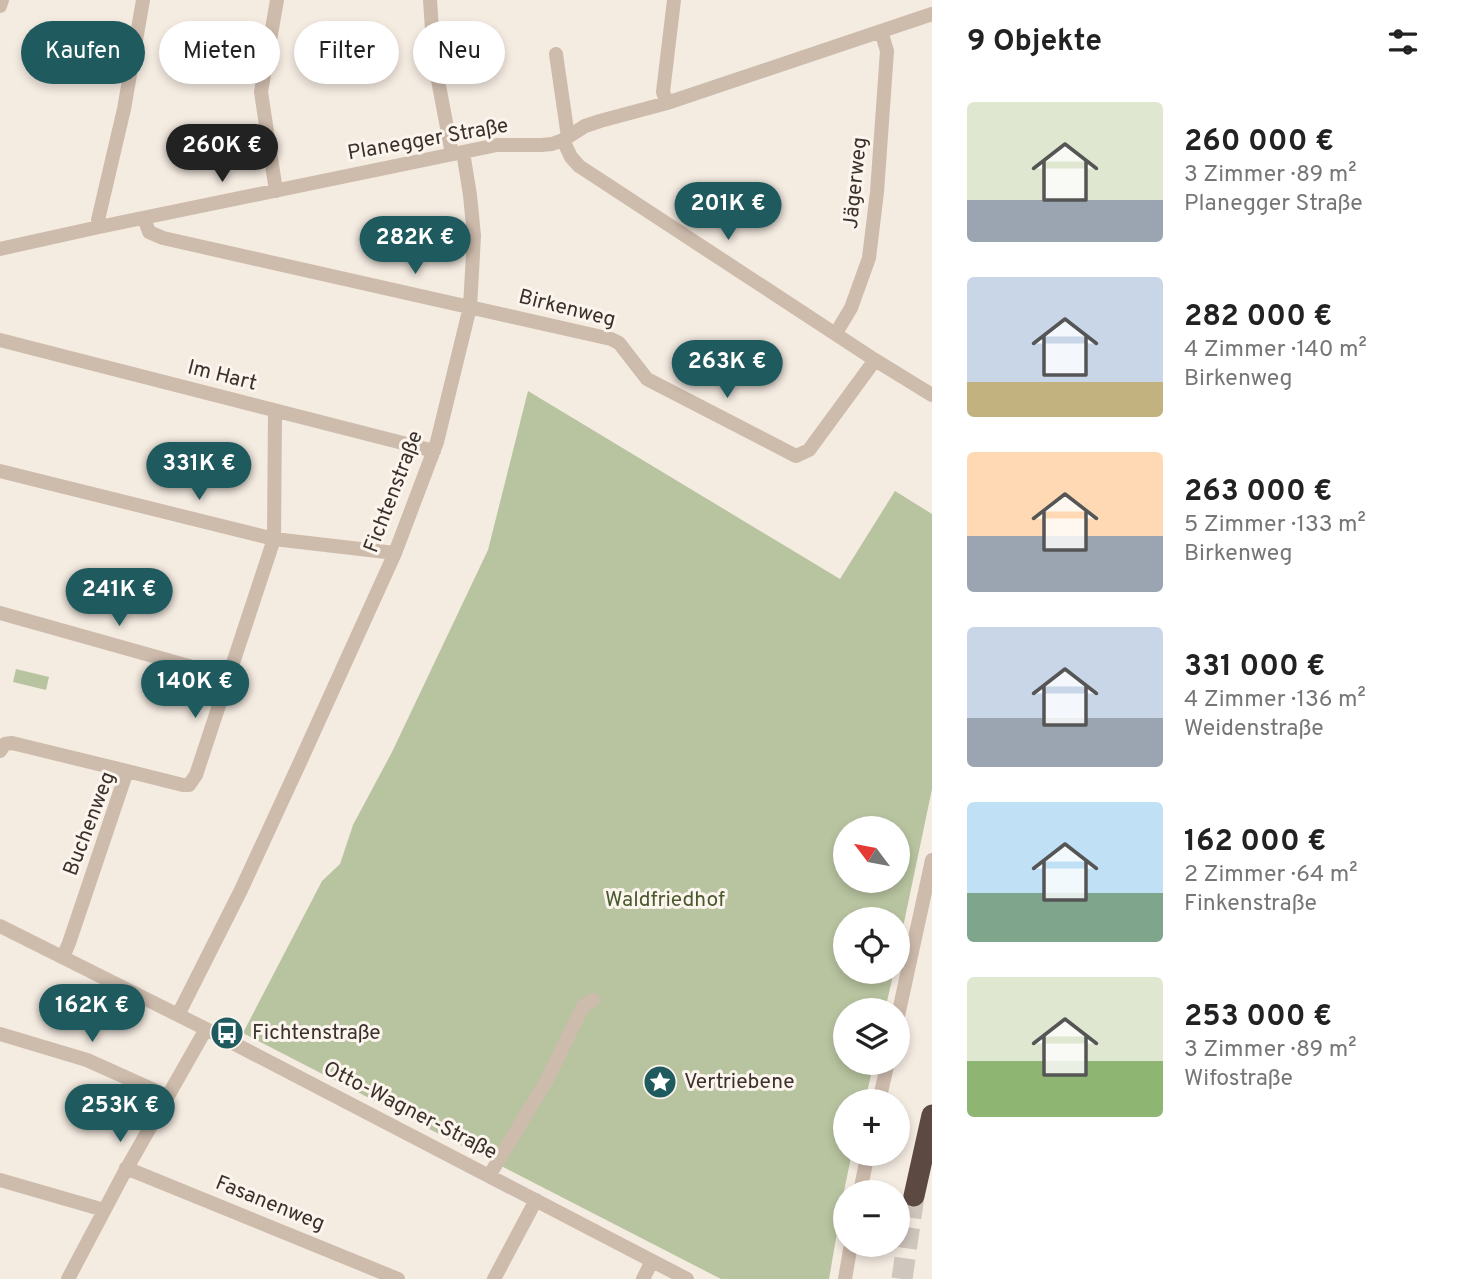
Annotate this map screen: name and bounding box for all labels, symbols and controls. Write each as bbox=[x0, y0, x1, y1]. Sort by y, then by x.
chip: Kaufen bbox=[21, 21, 145, 84]
chip: Mieten bbox=[159, 21, 280, 84]
chip: Filter bbox=[294, 21, 399, 84]
chip: Neu bbox=[413, 21, 505, 84]
icon: filters bbox=[1384, 23, 1422, 61]
text: 9 Objekte bbox=[967, 24, 1102, 61]
street label: Planegger Straße bbox=[345, 113, 511, 167]
pin: 260K € bbox=[165, 124, 279, 184]
text: 260 000 € bbox=[1184, 124, 1334, 161]
icon: home bbox=[1023, 130, 1107, 214]
text: 260K € bbox=[182, 132, 262, 161]
street label: Jägerweg bbox=[838, 136, 874, 230]
text: 3 Zimmer · 89 m² bbox=[1184, 161, 1357, 190]
pin: 201K € bbox=[671, 182, 785, 242]
text: 201K € bbox=[691, 190, 765, 219]
text: Planegger Straße bbox=[1184, 190, 1363, 219]
pin: 282K € bbox=[358, 216, 472, 276]
text: 282K € bbox=[376, 224, 454, 253]
street label: Birkenweg bbox=[516, 284, 618, 334]
text: 282 000 € bbox=[1184, 299, 1332, 336]
icon: home bbox=[1023, 305, 1107, 389]
text: 4 Zimmer · 140 m² bbox=[1184, 336, 1367, 365]
pin: 263K € bbox=[670, 340, 784, 400]
text: 263K € bbox=[688, 348, 766, 377]
street label: Im Hart bbox=[185, 354, 259, 398]
text: Birkenweg bbox=[1184, 365, 1293, 394]
street label: Fichtenstraße bbox=[358, 427, 430, 557]
pin: 331K € bbox=[142, 442, 256, 502]
text: 331K € bbox=[162, 450, 236, 479]
text: 263 000 € bbox=[1184, 474, 1332, 511]
icon: home bbox=[1023, 480, 1107, 564]
text: 5 Zimmer · 133 m² bbox=[1184, 511, 1366, 540]
text: Birkenweg bbox=[1184, 540, 1293, 569]
pin: 241K € bbox=[62, 568, 176, 628]
text: 241K € bbox=[82, 576, 156, 605]
text: 331 000 € bbox=[1184, 649, 1325, 686]
icon: home bbox=[1023, 655, 1107, 739]
pin: 140K € bbox=[138, 660, 252, 720]
text: 140K € bbox=[157, 668, 233, 697]
text: 4 Zimmer · 136 m² bbox=[1184, 686, 1366, 715]
text: Weidenstraße bbox=[1184, 715, 1324, 744]
street label: Buchenweg bbox=[58, 768, 122, 880]
north arrow bbox=[833, 816, 910, 892]
map controls bbox=[833, 816, 910, 1257]
text: 162 000 € bbox=[1184, 824, 1326, 861]
icon: home bbox=[1023, 830, 1107, 914]
text: 2 Zimmer · 64 m² bbox=[1184, 861, 1357, 890]
park label: Waldfriedhof bbox=[605, 887, 725, 914]
text: Finkenstraße bbox=[1184, 890, 1317, 919]
button: locate bbox=[833, 907, 910, 984]
pin: 162K € bbox=[35, 984, 149, 1044]
text: 162K € bbox=[55, 992, 129, 1021]
button: layers bbox=[833, 998, 910, 1075]
text: 253 000 € bbox=[1184, 999, 1332, 1036]
icon: home bbox=[1023, 1005, 1107, 1089]
bus stop icon: Fichtenstraße bbox=[208, 1014, 246, 1052]
place label: Fichtenstraße bbox=[252, 1020, 381, 1047]
text: 3 Zimmer · 89 m² bbox=[1184, 1036, 1357, 1065]
street label: Otto-Wagner-Straße bbox=[318, 1055, 502, 1167]
place icon: Vertriebene bbox=[641, 1063, 679, 1101]
text: Wifostraße bbox=[1184, 1065, 1293, 1094]
place label: Vertriebene bbox=[684, 1069, 795, 1096]
pin: 253K € bbox=[63, 1084, 177, 1144]
button: + bbox=[833, 1089, 910, 1166]
text: 253K € bbox=[81, 1092, 159, 1121]
street label: Fasanenweg bbox=[211, 1170, 329, 1238]
button: − bbox=[833, 1180, 910, 1257]

